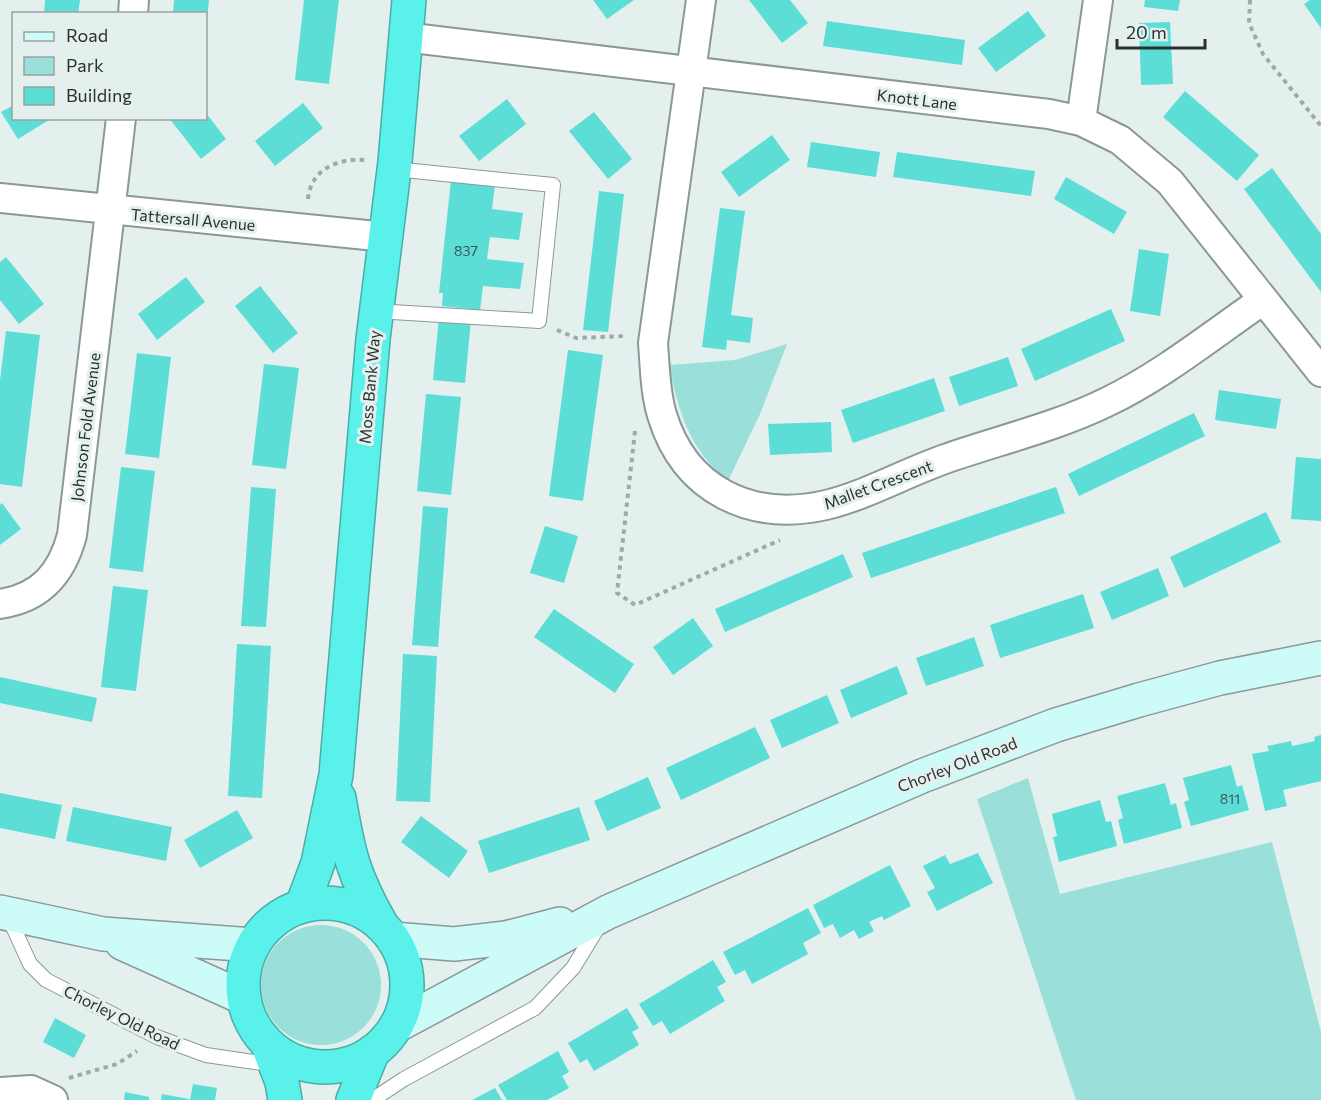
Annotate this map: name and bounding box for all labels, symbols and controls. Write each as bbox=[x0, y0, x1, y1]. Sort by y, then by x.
legend bbox=[12, 12, 207, 120]
scale bar bbox=[1117, 12, 1206, 50]
text: 20 m bbox=[1126, 21, 1167, 43]
text: Road bbox=[66, 24, 108, 46]
text: Park bbox=[66, 54, 104, 76]
text: Building bbox=[66, 84, 132, 106]
street label: Knott Lane bbox=[876, 85, 958, 113]
street label: Tattersall Avenue bbox=[130, 204, 256, 234]
house number: 837 bbox=[454, 242, 478, 259]
street label: Moss Bank Way bbox=[355, 329, 383, 445]
street label: Johnson Fold Avenue bbox=[66, 352, 104, 502]
street label: Mallet Crescent bbox=[821, 455, 935, 513]
street label: Chorley Old Road bbox=[895, 732, 1019, 796]
house number: 811 bbox=[1220, 790, 1240, 807]
street label: Chorley Old Road bbox=[61, 981, 183, 1053]

